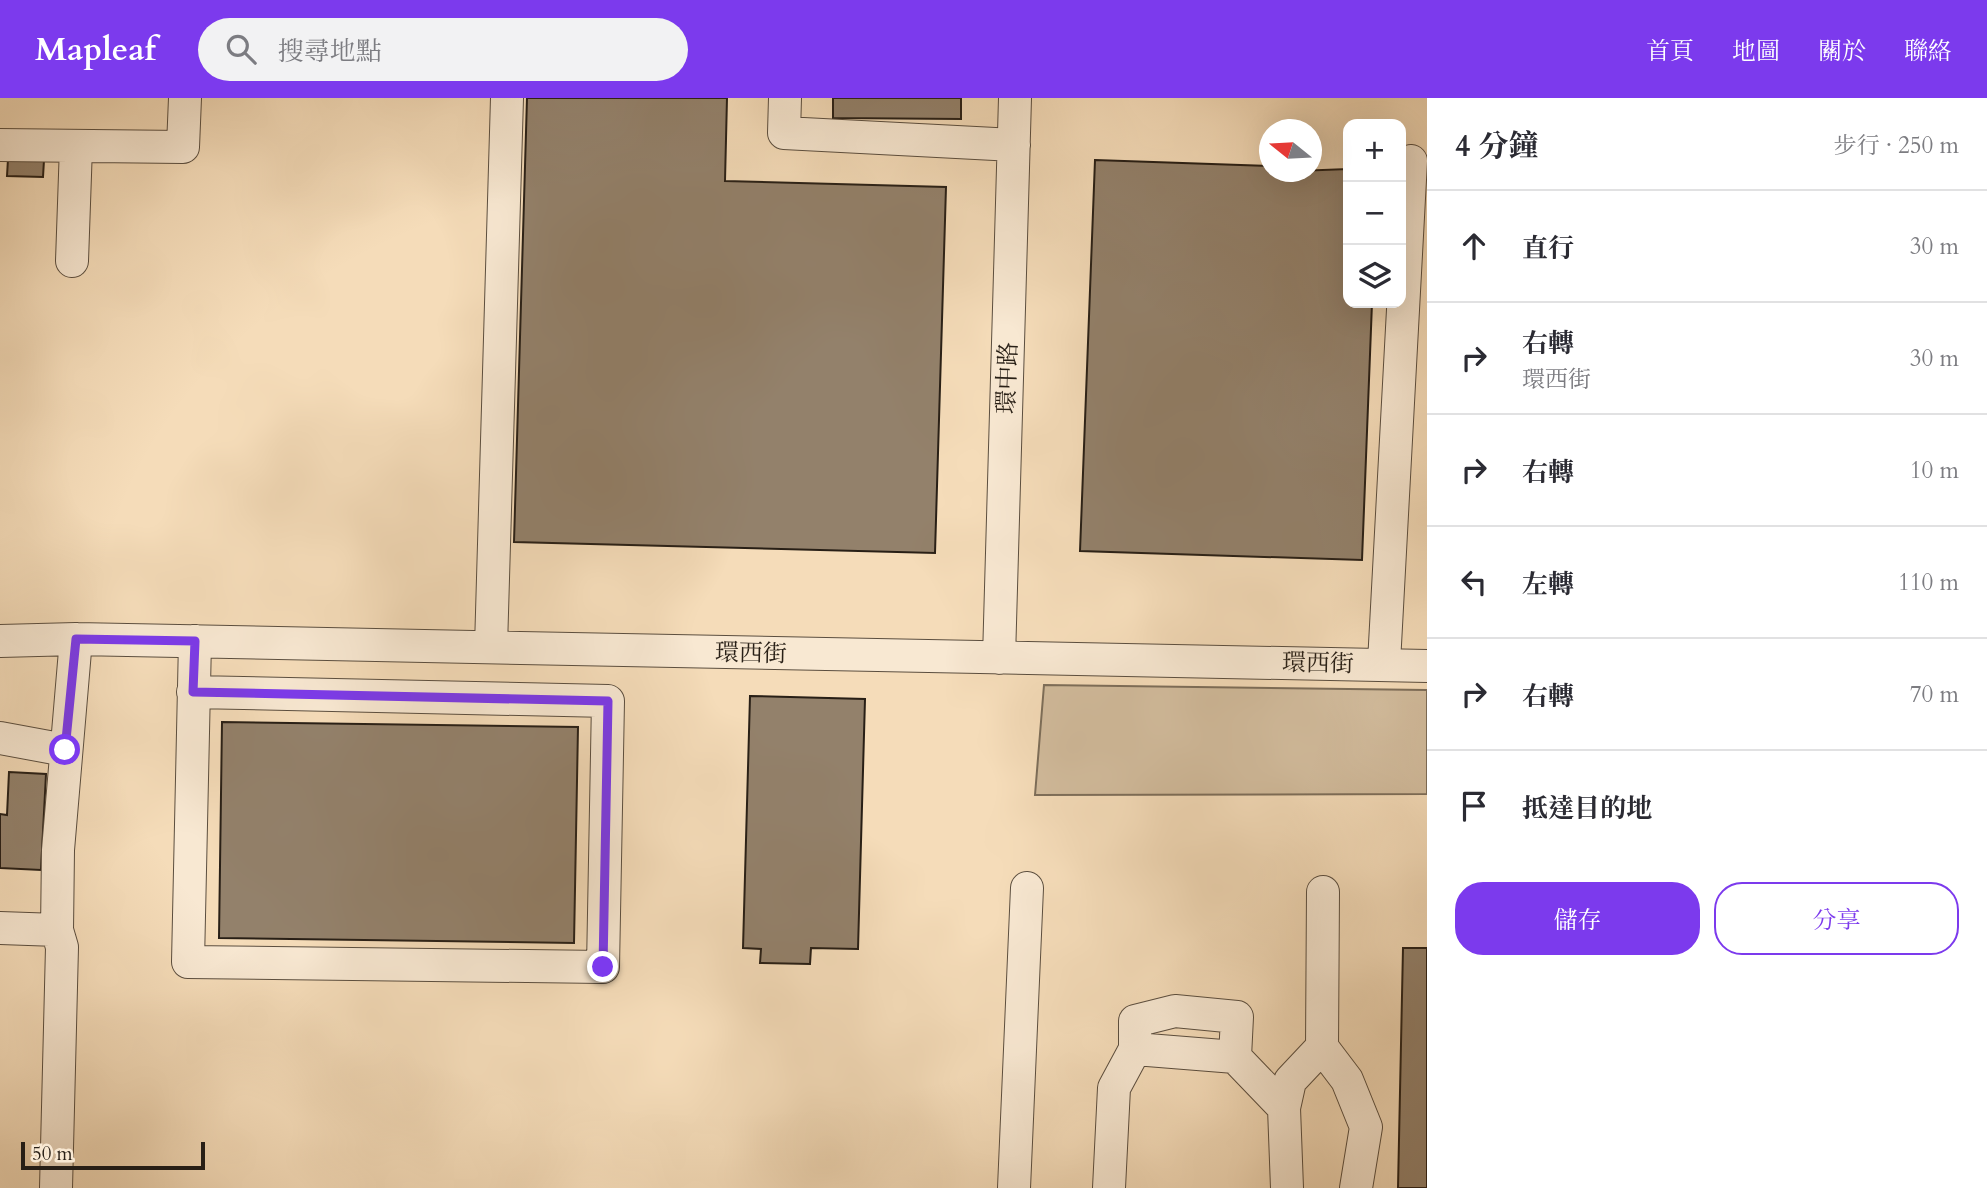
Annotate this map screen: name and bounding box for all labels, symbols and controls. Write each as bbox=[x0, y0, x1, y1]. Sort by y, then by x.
search box bbox=[198, 18, 688, 81]
text: Mapleaf bbox=[35, 27, 156, 72]
icon: search bbox=[222, 30, 260, 68]
text: 搜尋地點 bbox=[278, 34, 382, 69]
text: 首頁 bbox=[1646, 35, 1694, 68]
text: 地圖 bbox=[1732, 35, 1780, 68]
text: 關於 bbox=[1818, 35, 1866, 68]
text: 聯絡 bbox=[1904, 35, 1952, 68]
north arrow bbox=[1259, 119, 1322, 182]
map controls bbox=[1343, 119, 1406, 308]
button: + bbox=[1343, 119, 1406, 182]
text: 4 分鐘 bbox=[1455, 126, 1538, 167]
text: 步行 · 250 m bbox=[1834, 130, 1959, 161]
button: − bbox=[1343, 182, 1406, 245]
icon: ahead bbox=[1455, 227, 1493, 265]
text: 直行 bbox=[1522, 231, 1574, 266]
text: 30 m bbox=[1910, 231, 1959, 262]
button: layers bbox=[1343, 245, 1406, 308]
text: 右轉 bbox=[1522, 326, 1574, 361]
icon: right bbox=[1455, 339, 1493, 377]
street label: 環中路 bbox=[990, 341, 1025, 415]
text: 30 m bbox=[1910, 343, 1959, 374]
text: 環西街 bbox=[1522, 364, 1591, 395]
icon: right bbox=[1455, 451, 1493, 489]
text: 右轉 bbox=[1522, 455, 1574, 490]
text: 10 m bbox=[1910, 455, 1959, 486]
icon: left bbox=[1455, 563, 1493, 601]
text: 左轉 bbox=[1522, 567, 1574, 602]
text: 110 m bbox=[1898, 567, 1959, 598]
street label: 環西街 bbox=[715, 636, 787, 671]
street label: 環西街 bbox=[1282, 646, 1354, 681]
icon: right bbox=[1455, 675, 1493, 713]
text: 右轉 bbox=[1522, 679, 1574, 714]
text: 70 m bbox=[1910, 679, 1959, 710]
route start bbox=[49, 734, 80, 765]
icon: arrive bbox=[1455, 787, 1493, 825]
text: 抵達目的地 bbox=[1522, 791, 1652, 826]
button: 儲存 bbox=[1455, 882, 1700, 955]
button: 分享 bbox=[1714, 882, 1959, 955]
route end bbox=[587, 951, 618, 982]
scale bar bbox=[21, 1139, 205, 1171]
text: 50 m bbox=[32, 1141, 73, 1167]

